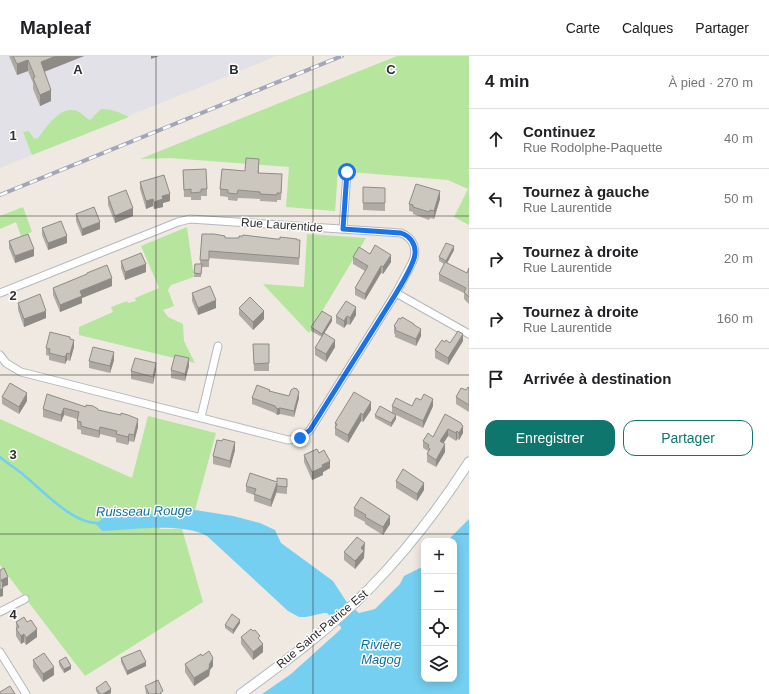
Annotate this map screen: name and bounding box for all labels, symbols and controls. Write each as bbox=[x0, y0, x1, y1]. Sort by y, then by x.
text: Mapleaf bbox=[20, 17, 91, 38]
text: Carte bbox=[566, 20, 600, 36]
text: Calques bbox=[622, 20, 673, 36]
text: Partager bbox=[695, 20, 749, 36]
text: A bbox=[73, 62, 83, 77]
text: B bbox=[229, 62, 239, 77]
text: C bbox=[386, 62, 396, 77]
text: 4 min bbox=[485, 72, 529, 91]
text: À pied · 270 m bbox=[668, 75, 753, 90]
text: Continuez bbox=[523, 123, 596, 140]
text: 1 bbox=[9, 128, 17, 143]
icon: ahead bbox=[485, 128, 507, 150]
text: 40 m bbox=[724, 131, 753, 146]
text: Rue Rodolphe-Paquette bbox=[523, 140, 663, 155]
route start bbox=[338, 163, 356, 181]
text: Tournez à gauche bbox=[523, 183, 649, 200]
icon: left bbox=[485, 188, 507, 210]
text: 50 m bbox=[724, 191, 753, 206]
text: Rue Laurentide bbox=[523, 200, 612, 215]
street label: Rue Laurentide bbox=[241, 215, 324, 235]
text: Tournez à droite bbox=[523, 243, 639, 260]
icon: right bbox=[485, 248, 507, 270]
text: 20 m bbox=[724, 251, 753, 266]
text: Rue Laurentide bbox=[523, 260, 612, 275]
text: 2 bbox=[9, 288, 17, 303]
text: Tournez à droite bbox=[523, 303, 639, 320]
icon: right bbox=[485, 308, 507, 330]
text: 160 m bbox=[717, 311, 753, 326]
text: Rue Laurentide bbox=[523, 320, 612, 335]
icon: arrive bbox=[485, 368, 507, 390]
text: Arrivée à destination bbox=[523, 370, 671, 387]
button: Enregistrer bbox=[485, 420, 615, 456]
button: Partager bbox=[623, 420, 753, 456]
route end bbox=[291, 429, 309, 447]
text: 3 bbox=[9, 447, 17, 462]
water label: Ruisseau Rouge bbox=[96, 503, 192, 519]
map controls bbox=[421, 538, 457, 682]
button: + bbox=[421, 538, 457, 574]
button: − bbox=[421, 574, 457, 610]
street label: Rue Saint-Patrice Est bbox=[274, 586, 371, 671]
text: 4 bbox=[9, 607, 17, 622]
button: locate bbox=[421, 610, 457, 646]
water label: Rivière Magog bbox=[361, 637, 402, 667]
button: layers bbox=[421, 646, 457, 682]

